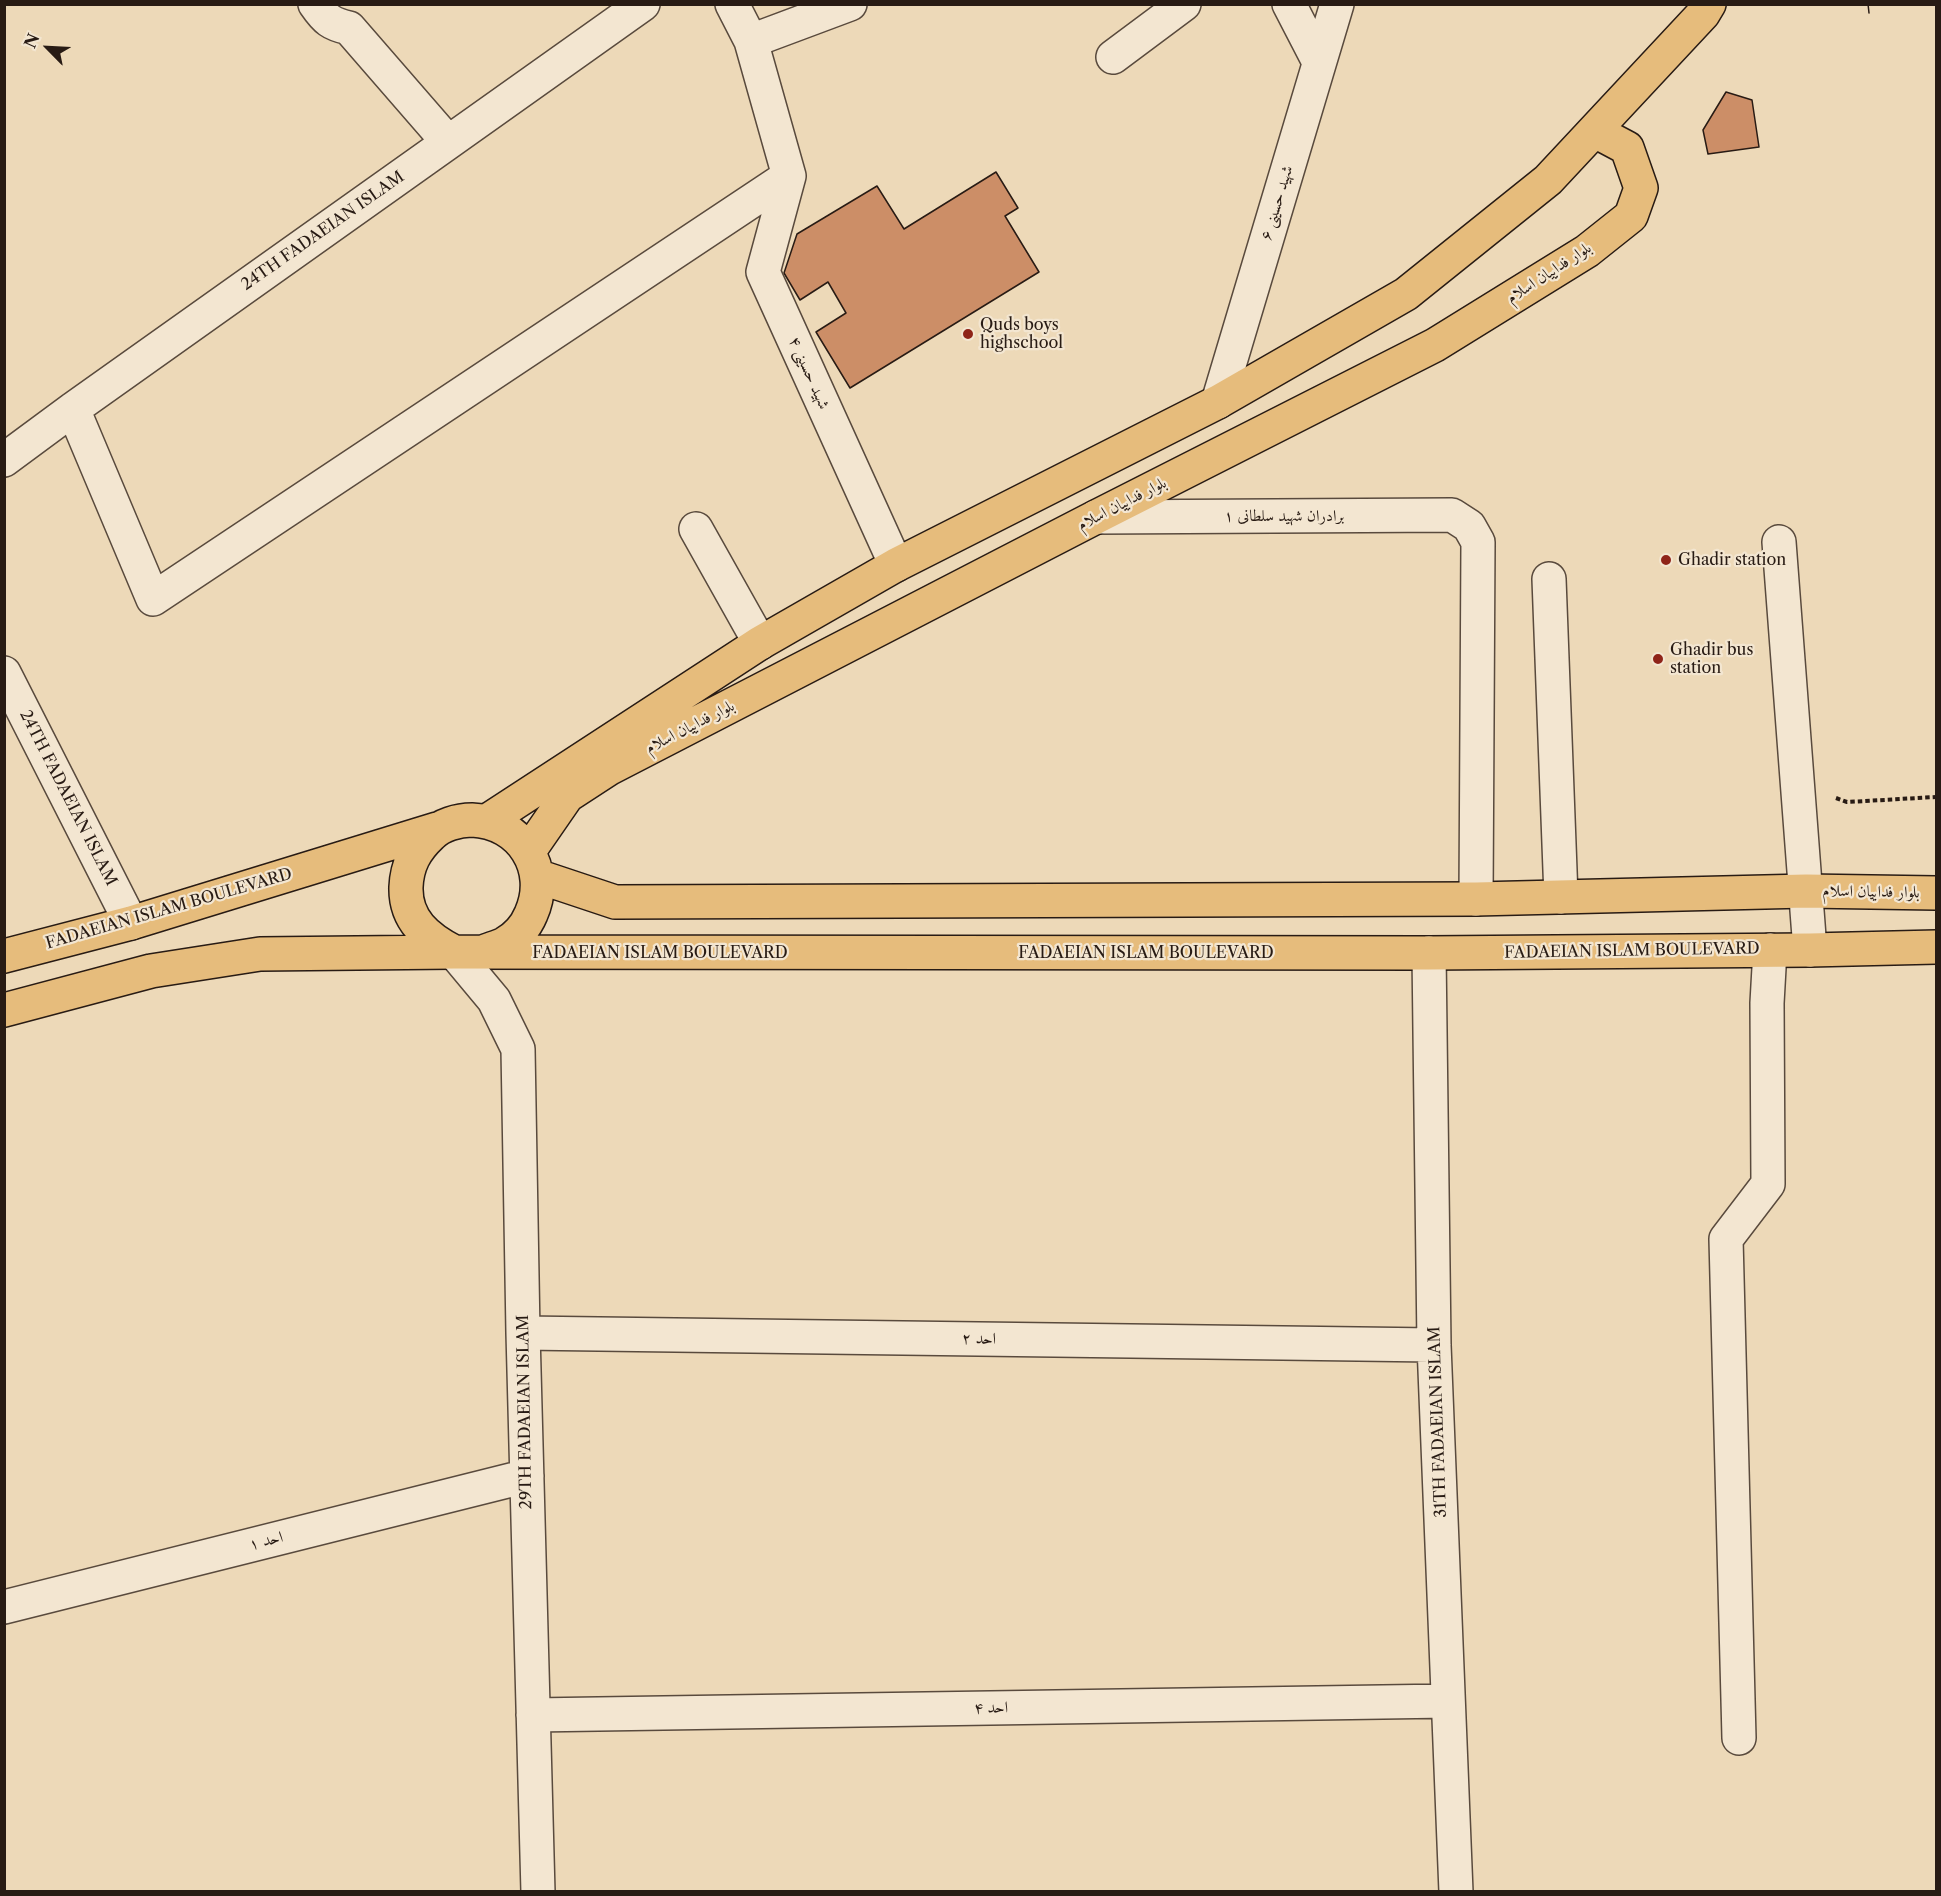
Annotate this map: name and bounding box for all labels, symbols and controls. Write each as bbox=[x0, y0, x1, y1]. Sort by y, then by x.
north arrow bbox=[18, 18, 78, 78]
text: N bbox=[20, 30, 44, 51]
street label: شهید حسینی ۶ bbox=[1257, 163, 1297, 243]
street label: 24TH FADAEIAN ISLAM bbox=[238, 167, 408, 295]
street label: بلوار فداییان اسلام bbox=[1503, 238, 1595, 308]
place label: Quds boys highschool bbox=[980, 315, 1063, 353]
marker: Quds boys highschool bbox=[961, 327, 975, 341]
street label: شهید حسینی ۴ bbox=[785, 334, 833, 412]
street label: بلوار فداییان اسلام bbox=[1074, 473, 1170, 535]
street label: برادران شهید سلطانی ۱ bbox=[1224, 506, 1344, 526]
place label: Ghadir station bbox=[1678, 550, 1786, 570]
marker: Ghadir station bbox=[1659, 553, 1673, 567]
place label: Ghadir bus station bbox=[1670, 640, 1753, 678]
marker: Ghadir bus station bbox=[1651, 652, 1665, 666]
street label: بلوار فداییان اسلام bbox=[642, 696, 738, 758]
street label: 24TH FADAEIAN ISLAM bbox=[15, 707, 121, 889]
street label: FADAEIAN ISLAM BOULEVARD bbox=[44, 865, 294, 953]
street label: بلوار فداییان اسلام bbox=[1822, 882, 1920, 902]
street label: FADAEIAN ISLAM BOULEVARD bbox=[1504, 939, 1760, 963]
street label: FADAEIAN ISLAM BOULEVARD bbox=[532, 943, 788, 963]
street label: FADAEIAN ISLAM BOULEVARD bbox=[1018, 943, 1274, 963]
street label: 29TH FADAEIAN ISLAM bbox=[514, 1315, 536, 1509]
street label: 31TH FADAEIAN ISLAM bbox=[1425, 1326, 1451, 1518]
street label: احد ۲ bbox=[962, 1329, 996, 1349]
street label: احد ۱ bbox=[247, 1528, 285, 1554]
street label: احد ۴ bbox=[974, 1698, 1008, 1718]

